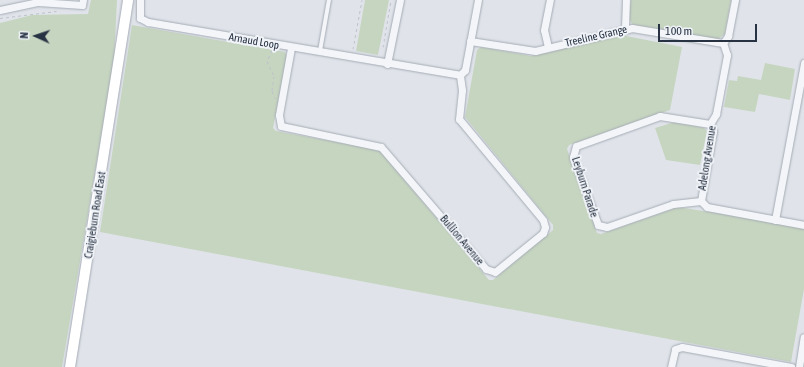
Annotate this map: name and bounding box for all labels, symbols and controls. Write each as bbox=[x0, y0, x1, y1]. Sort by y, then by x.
north arrow bbox=[16, 16, 56, 56]
scale bar bbox=[660, 16, 759, 42]
street label: Treeline Grange bbox=[564, 22, 628, 50]
text: 100 m bbox=[665, 24, 692, 38]
street label: Arnaud Loop bbox=[228, 30, 280, 52]
text: N bbox=[18, 32, 30, 39]
street label: Adelong Avenue bbox=[695, 125, 719, 191]
street label: Leyburn Parade bbox=[569, 155, 601, 219]
street label: Craigieburn Road East bbox=[82, 171, 108, 259]
street label: Bullion Avenue bbox=[437, 212, 487, 268]

